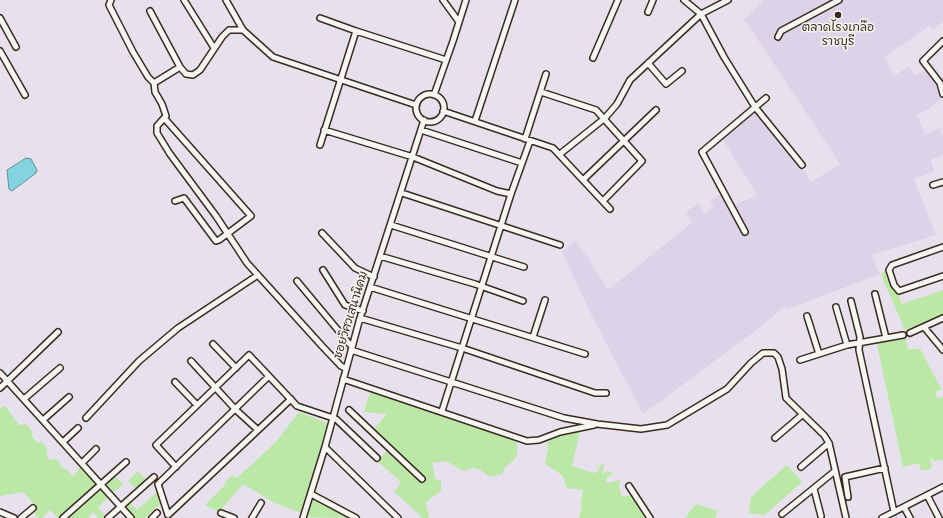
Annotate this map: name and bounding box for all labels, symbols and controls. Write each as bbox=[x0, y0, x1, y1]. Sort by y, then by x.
marker: ตลาดโรงเกลือ ราชบุรี bbox=[833, 10, 843, 20]
place label: ตลาดโรงเกลือ ราชบุรี bbox=[802, 21, 874, 49]
street label: ซอยวิศวเสนานิคม bbox=[331, 269, 371, 361]

